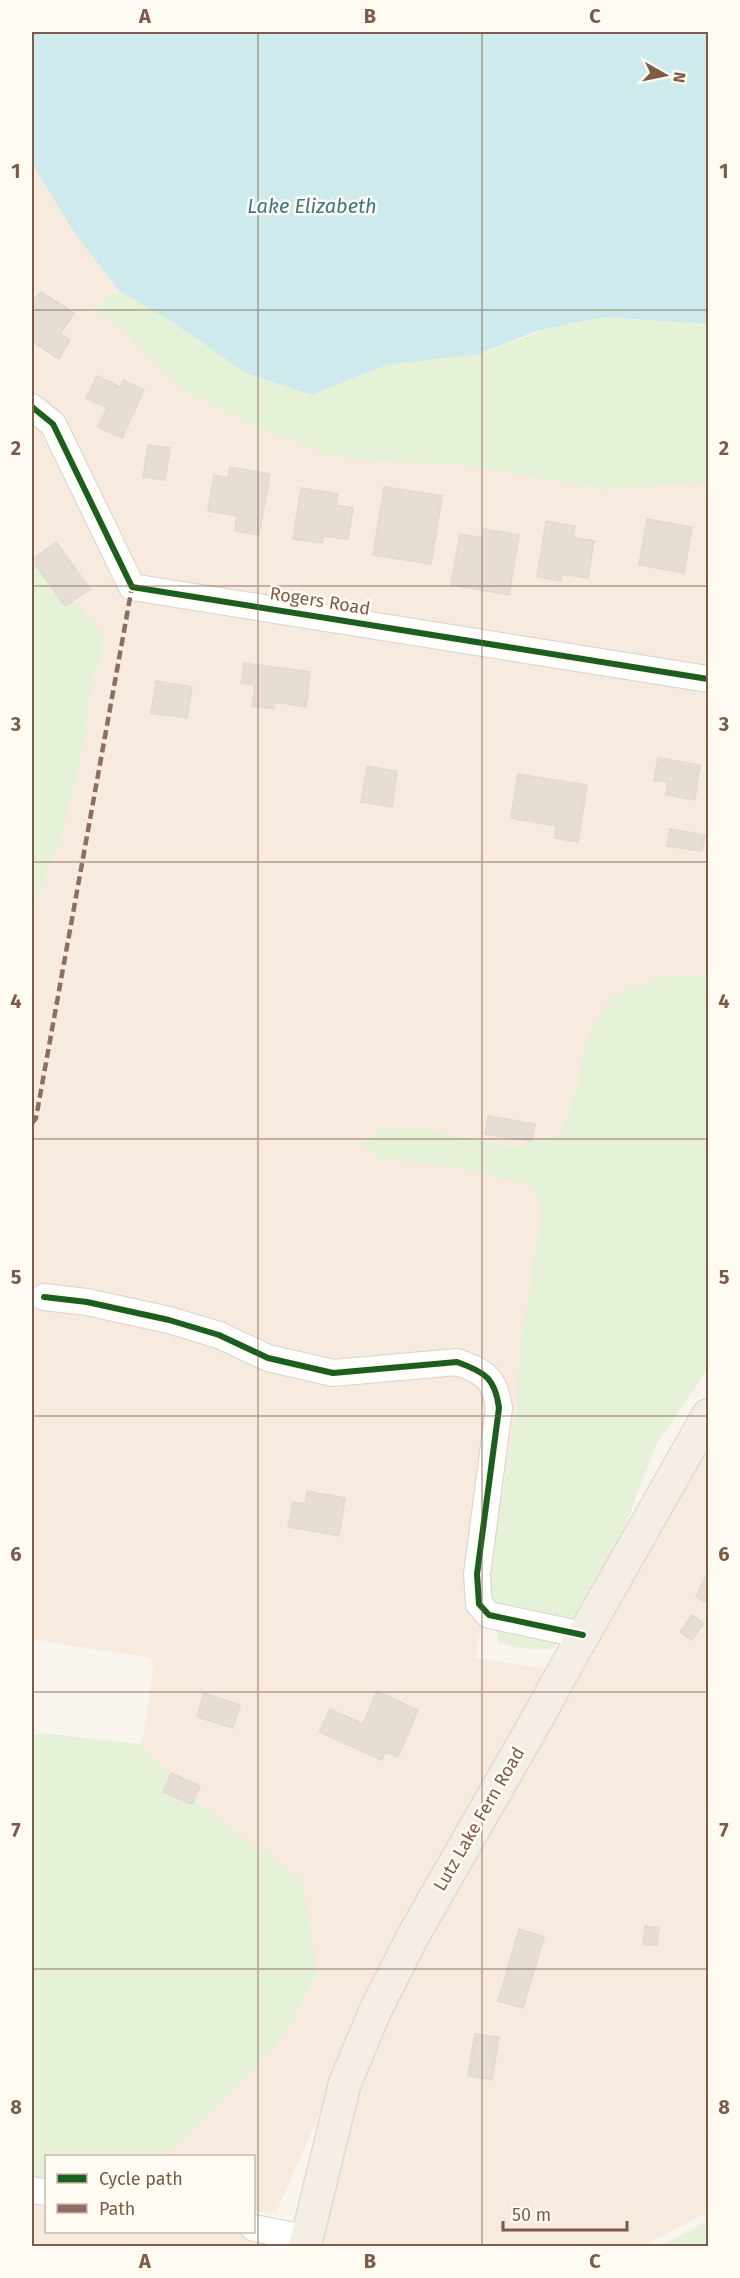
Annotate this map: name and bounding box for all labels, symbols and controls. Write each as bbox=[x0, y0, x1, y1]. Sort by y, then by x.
text: A bbox=[138, 4, 152, 28]
text: B bbox=[364, 4, 376, 28]
text: C bbox=[589, 4, 601, 28]
north arrow bbox=[635, 45, 695, 105]
text: N bbox=[669, 71, 690, 84]
text: 1 bbox=[11, 159, 21, 183]
text: 1 bbox=[719, 159, 729, 183]
water label: Lake Elizabeth bbox=[247, 194, 377, 218]
text: 2 bbox=[11, 436, 21, 460]
text: 2 bbox=[719, 436, 729, 460]
street label: Rogers Road bbox=[268, 582, 372, 620]
text: 3 bbox=[10, 712, 21, 736]
text: 3 bbox=[718, 712, 729, 736]
text: 4 bbox=[10, 989, 22, 1013]
text: 4 bbox=[718, 989, 730, 1013]
text: 5 bbox=[11, 1265, 22, 1289]
text: 5 bbox=[719, 1265, 730, 1289]
text: 6 bbox=[10, 1542, 22, 1566]
text: 6 bbox=[718, 1542, 730, 1566]
street label: Lutz Lake Fern Road bbox=[429, 1743, 529, 1895]
text: 7 bbox=[11, 1818, 21, 1842]
text: 7 bbox=[719, 1818, 729, 1842]
text: 8 bbox=[10, 2095, 22, 2119]
text: 8 bbox=[718, 2095, 730, 2119]
legend bbox=[45, 2155, 255, 2233]
text: Cycle path bbox=[99, 2168, 183, 2190]
scale bar bbox=[503, 2194, 628, 2232]
text: Path bbox=[99, 2198, 135, 2220]
text: 50 m bbox=[512, 2204, 551, 2226]
text: A bbox=[138, 2249, 152, 2273]
text: B bbox=[364, 2249, 376, 2273]
text: C bbox=[589, 2249, 601, 2273]

